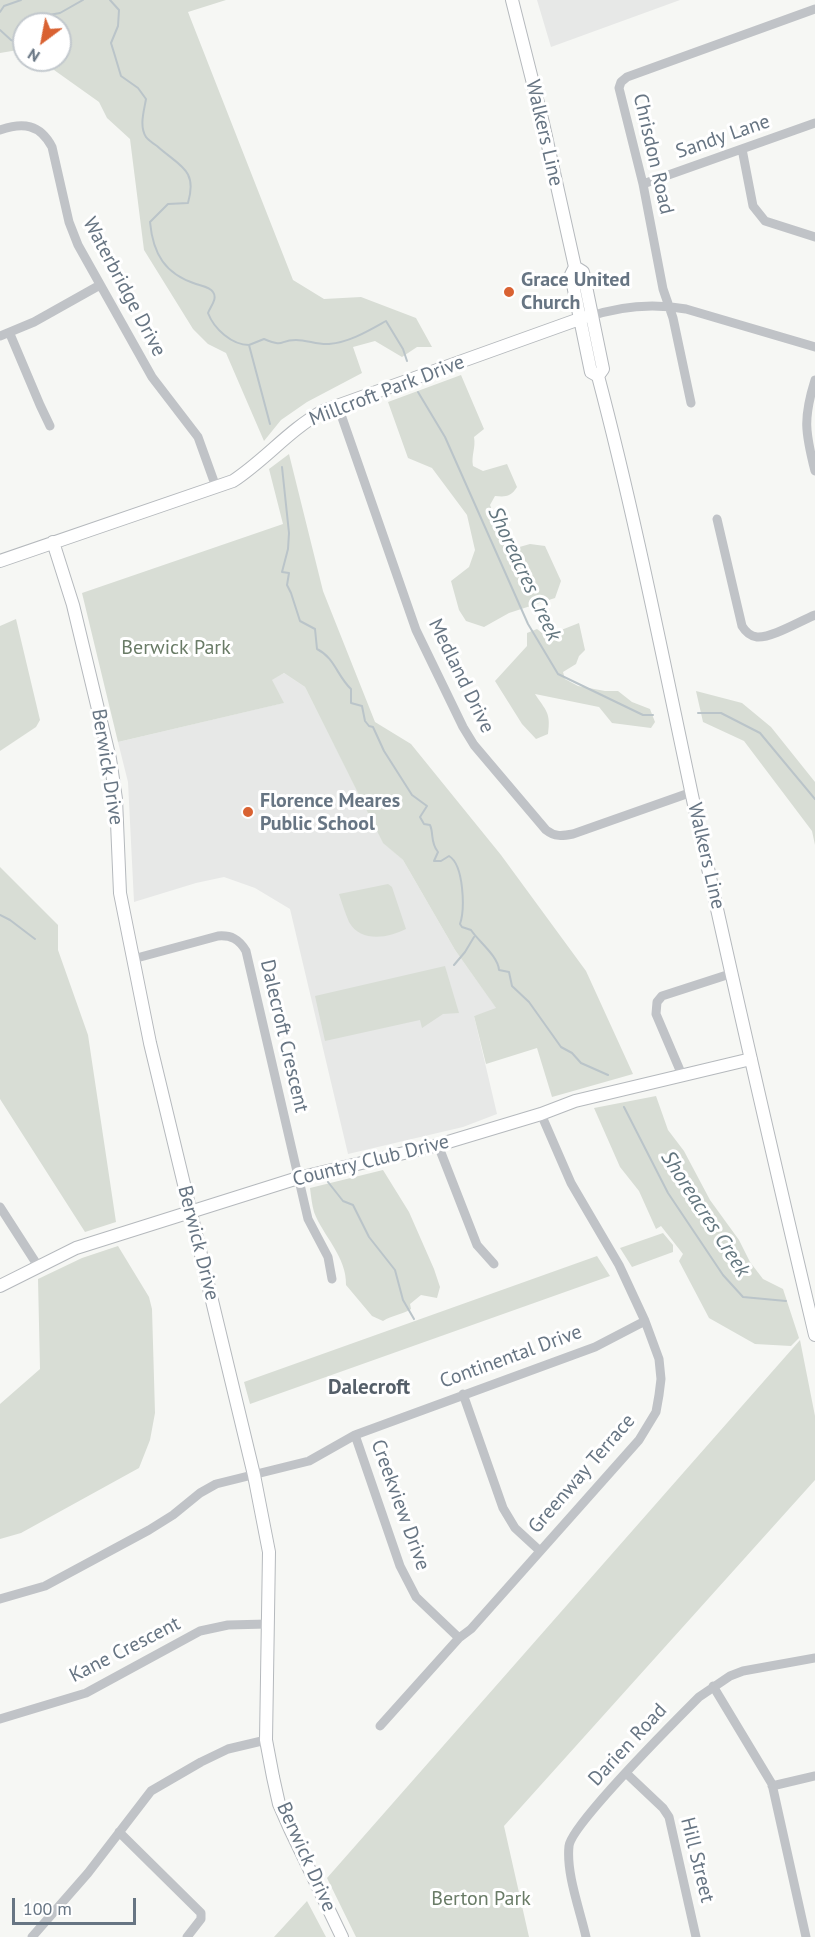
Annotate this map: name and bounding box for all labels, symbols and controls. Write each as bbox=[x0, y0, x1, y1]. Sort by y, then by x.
north arrow bbox=[12, 12, 72, 72]
text: N bbox=[24, 44, 43, 67]
street label: Walkers Line bbox=[520, 78, 568, 188]
street label: Chrisdon Road bbox=[627, 91, 679, 217]
street label: Sandy Lane bbox=[673, 110, 773, 164]
street label: Waterbridge Drive bbox=[77, 213, 171, 361]
place label: Grace United Church bbox=[521, 268, 630, 315]
marker: Grace United Church bbox=[502, 285, 516, 299]
street label: Millcroft Park Drive bbox=[306, 350, 468, 432]
water label: Shoreacres Creek bbox=[482, 503, 566, 645]
street label: Medland Drive bbox=[423, 615, 499, 737]
park label: Berwick Park bbox=[121, 636, 231, 660]
street label: Berwick Drive bbox=[86, 707, 128, 827]
place label: Florence Meares Public School bbox=[260, 789, 400, 836]
street label: Walkers Line bbox=[682, 801, 730, 911]
marker: Florence Meares Public School bbox=[241, 805, 255, 819]
street label: Dalecroft Crescent bbox=[255, 957, 313, 1115]
street label: Country Club Drive bbox=[290, 1130, 452, 1192]
water label: Shoreacres Creek bbox=[655, 1146, 755, 1282]
street label: Berwick Drive bbox=[172, 1183, 224, 1303]
street label: Continental Drive bbox=[437, 1320, 585, 1394]
district label: Dalecroft bbox=[328, 1375, 410, 1401]
street label: Greenway Terrace bbox=[524, 1409, 640, 1539]
street label: Creekview Drive bbox=[365, 1436, 435, 1574]
street label: Kane Crescent bbox=[66, 1612, 184, 1688]
street label: Darien Road bbox=[584, 1699, 672, 1791]
street label: Berwick Drive bbox=[271, 1798, 341, 1916]
street label: Hill Street bbox=[675, 1815, 719, 1905]
scale bar bbox=[15, 1886, 140, 1924]
park label: Berton Park bbox=[431, 1887, 531, 1911]
text: 100 m bbox=[23, 1897, 72, 1920]

